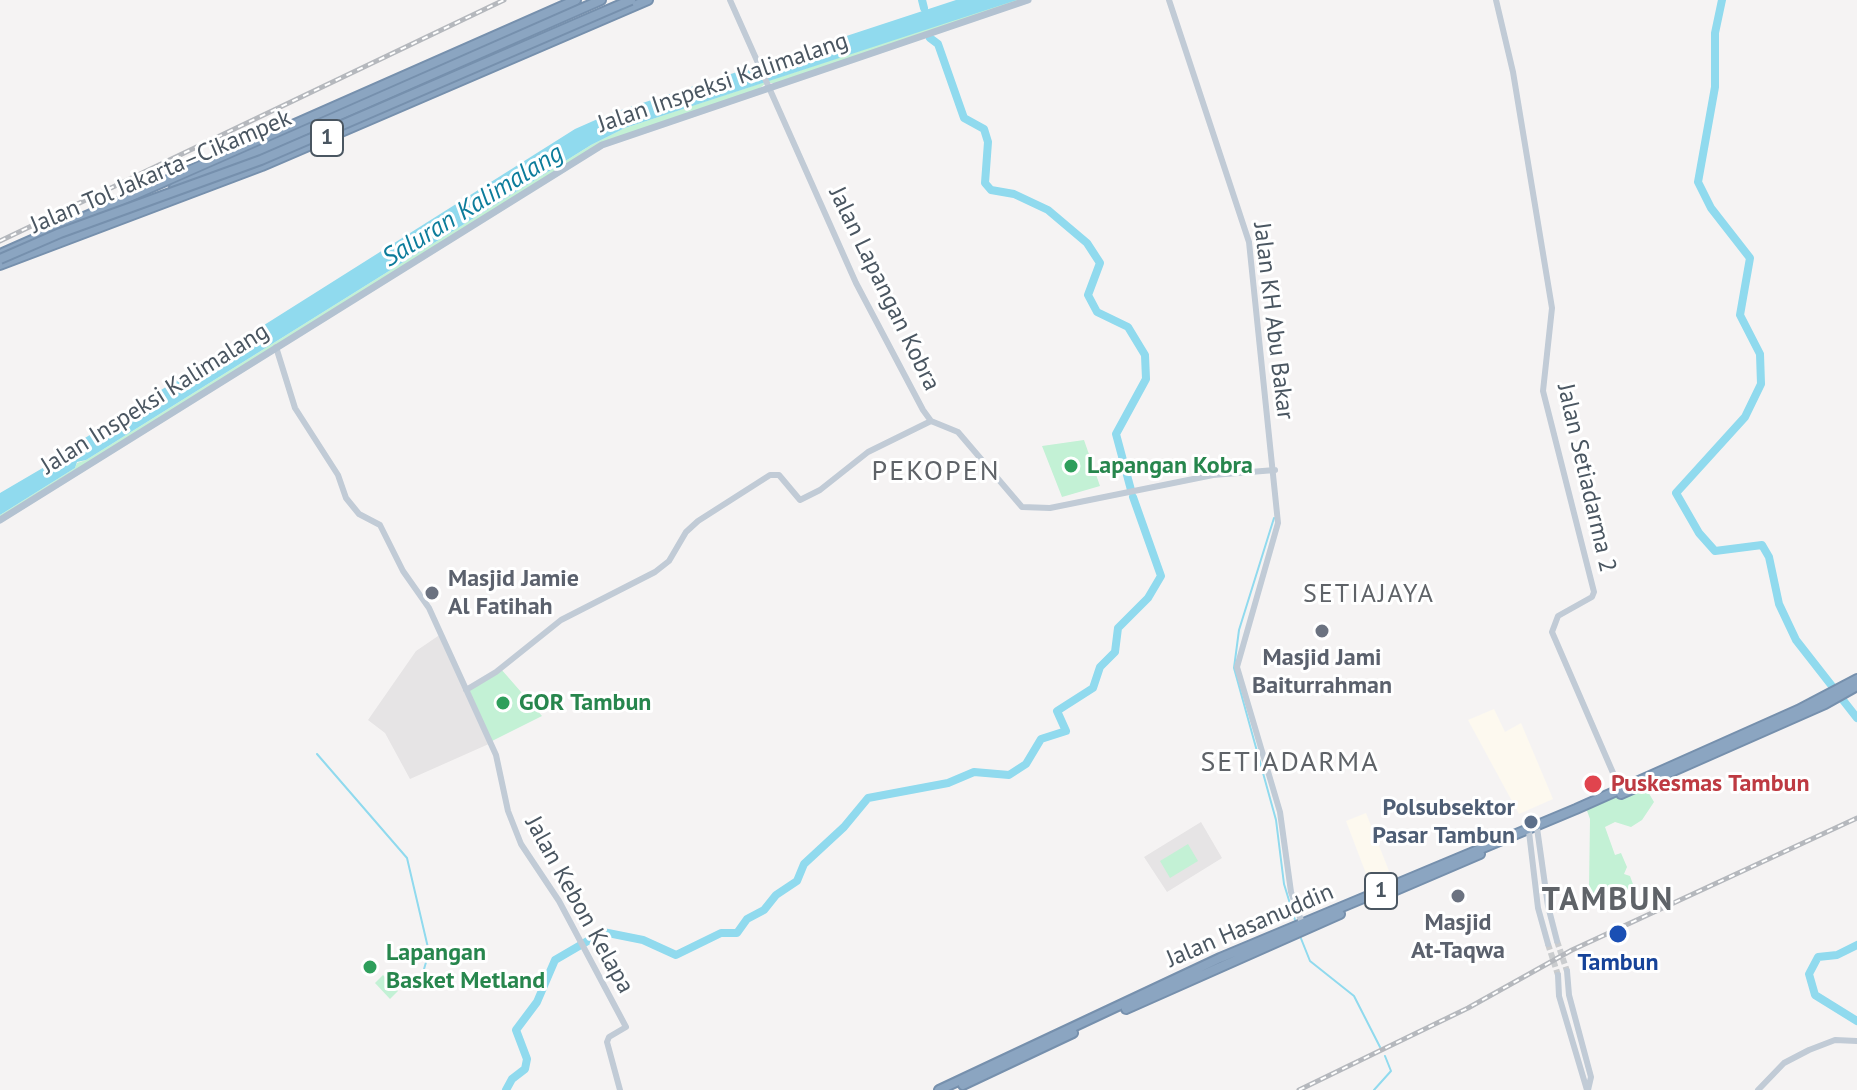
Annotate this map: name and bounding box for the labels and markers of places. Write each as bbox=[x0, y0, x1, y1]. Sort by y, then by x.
place label: Lapangan Kobra bbox=[1087, 452, 1253, 480]
marker: Lapangan Kobra bbox=[1062, 457, 1080, 475]
place label: Masjid Jamie Al Fatihah bbox=[448, 565, 579, 621]
marker: Masjid Jamie Al Fatihah bbox=[423, 584, 441, 602]
marker: Masjid Jami Baiturrahman bbox=[1313, 622, 1331, 640]
place label: Masjid Jami Baiturrahman bbox=[1252, 644, 1392, 700]
place label: GOR Tambun bbox=[519, 689, 651, 717]
marker: GOR Tambun bbox=[494, 694, 512, 712]
place label: Puskesmas Tambun bbox=[1611, 770, 1810, 798]
marker: Puskesmas Tambun bbox=[1582, 773, 1604, 795]
place label: Polsubsektor Pasar Tambun bbox=[1372, 794, 1515, 850]
marker: Polsubsektor Pasar Tambun bbox=[1522, 813, 1540, 831]
marker: Masjid At-Taqwa bbox=[1449, 887, 1467, 905]
place label: Masjid At-Taqwa bbox=[1411, 909, 1505, 965]
marker: Tambun bbox=[1607, 923, 1629, 945]
place label: Lapangan Basket Metland bbox=[386, 939, 545, 995]
place label: Tambun bbox=[1577, 949, 1659, 977]
marker: Lapangan Basket Metland bbox=[361, 958, 379, 976]

